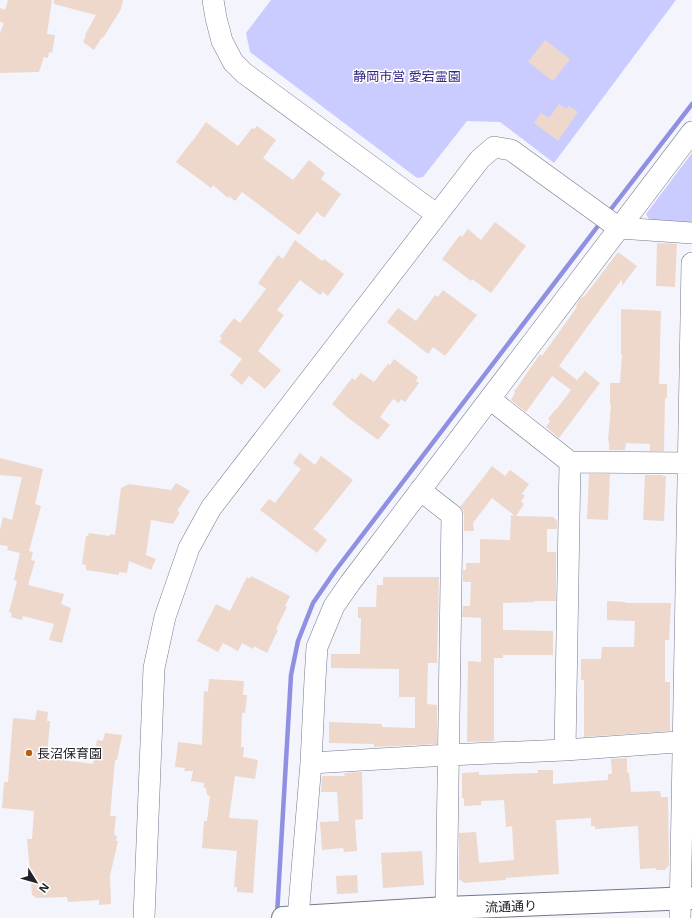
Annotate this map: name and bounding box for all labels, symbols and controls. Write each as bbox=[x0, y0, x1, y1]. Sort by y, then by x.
park label: 静岡市営 愛宕霊園 bbox=[353, 67, 461, 85]
place label: 長沼保育園 bbox=[37, 744, 102, 762]
marker: 長沼保育園 bbox=[24, 748, 34, 758]
north arrow bbox=[16, 862, 56, 902]
text: N bbox=[36, 880, 53, 896]
street label: 流通通り bbox=[485, 896, 537, 916]

